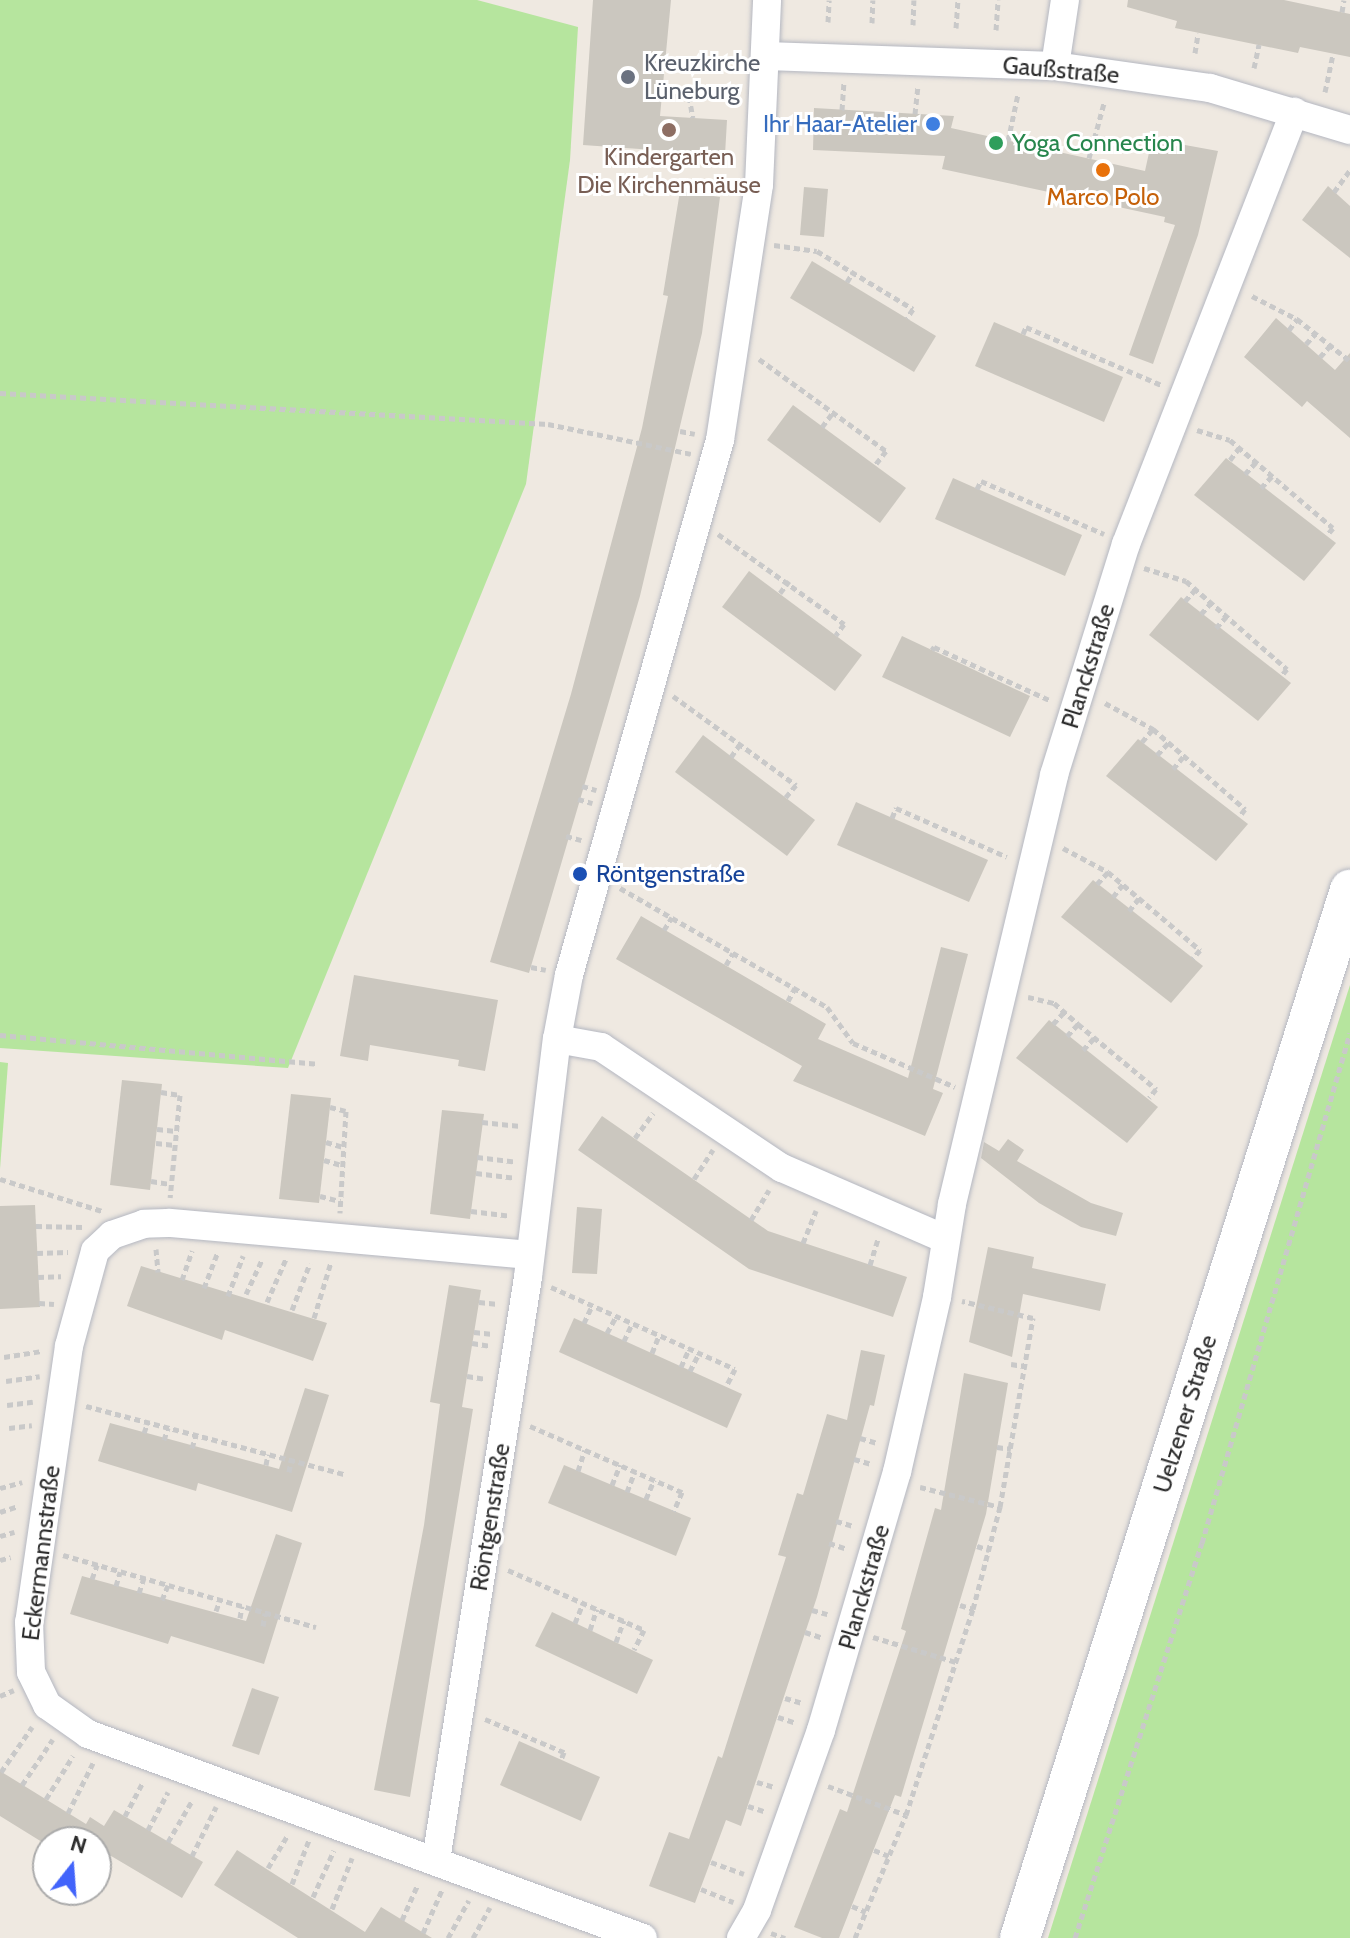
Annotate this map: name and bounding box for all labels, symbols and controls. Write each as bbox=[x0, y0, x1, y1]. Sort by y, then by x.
place label: Kreuzkirche Lüneburg bbox=[644, 49, 760, 105]
street label: Gaußstraße bbox=[1001, 51, 1121, 89]
marker: Kreuzkirche Lüneburg bbox=[619, 68, 637, 86]
place label: Ihr Haar-Atelier bbox=[763, 110, 917, 138]
marker: Ihr Haar-Atelier bbox=[924, 115, 942, 133]
marker: Kindergarten Die Kirchenmäuse bbox=[660, 121, 678, 139]
place label: Yoga Connection bbox=[1012, 129, 1183, 157]
marker: Yoga Connection bbox=[987, 134, 1005, 152]
place label: Kindergarten Die Kirchenmäuse bbox=[577, 143, 761, 199]
marker: Marco Polo bbox=[1094, 161, 1112, 179]
place label: Marco Polo bbox=[1047, 183, 1159, 211]
street label: Planckstraße bbox=[1055, 600, 1121, 732]
place label: Röntgenstraße bbox=[596, 860, 745, 888]
marker: Röntgenstraße bbox=[571, 865, 589, 883]
street label: Uelzener Straße bbox=[1147, 1332, 1223, 1496]
street label: Röntgenstraße bbox=[464, 1441, 516, 1593]
street label: Eckermannstraße bbox=[16, 1464, 66, 1642]
street label: Planckstraße bbox=[832, 1521, 896, 1653]
north arrow bbox=[32, 1826, 112, 1906]
text: N bbox=[67, 1829, 90, 1860]

